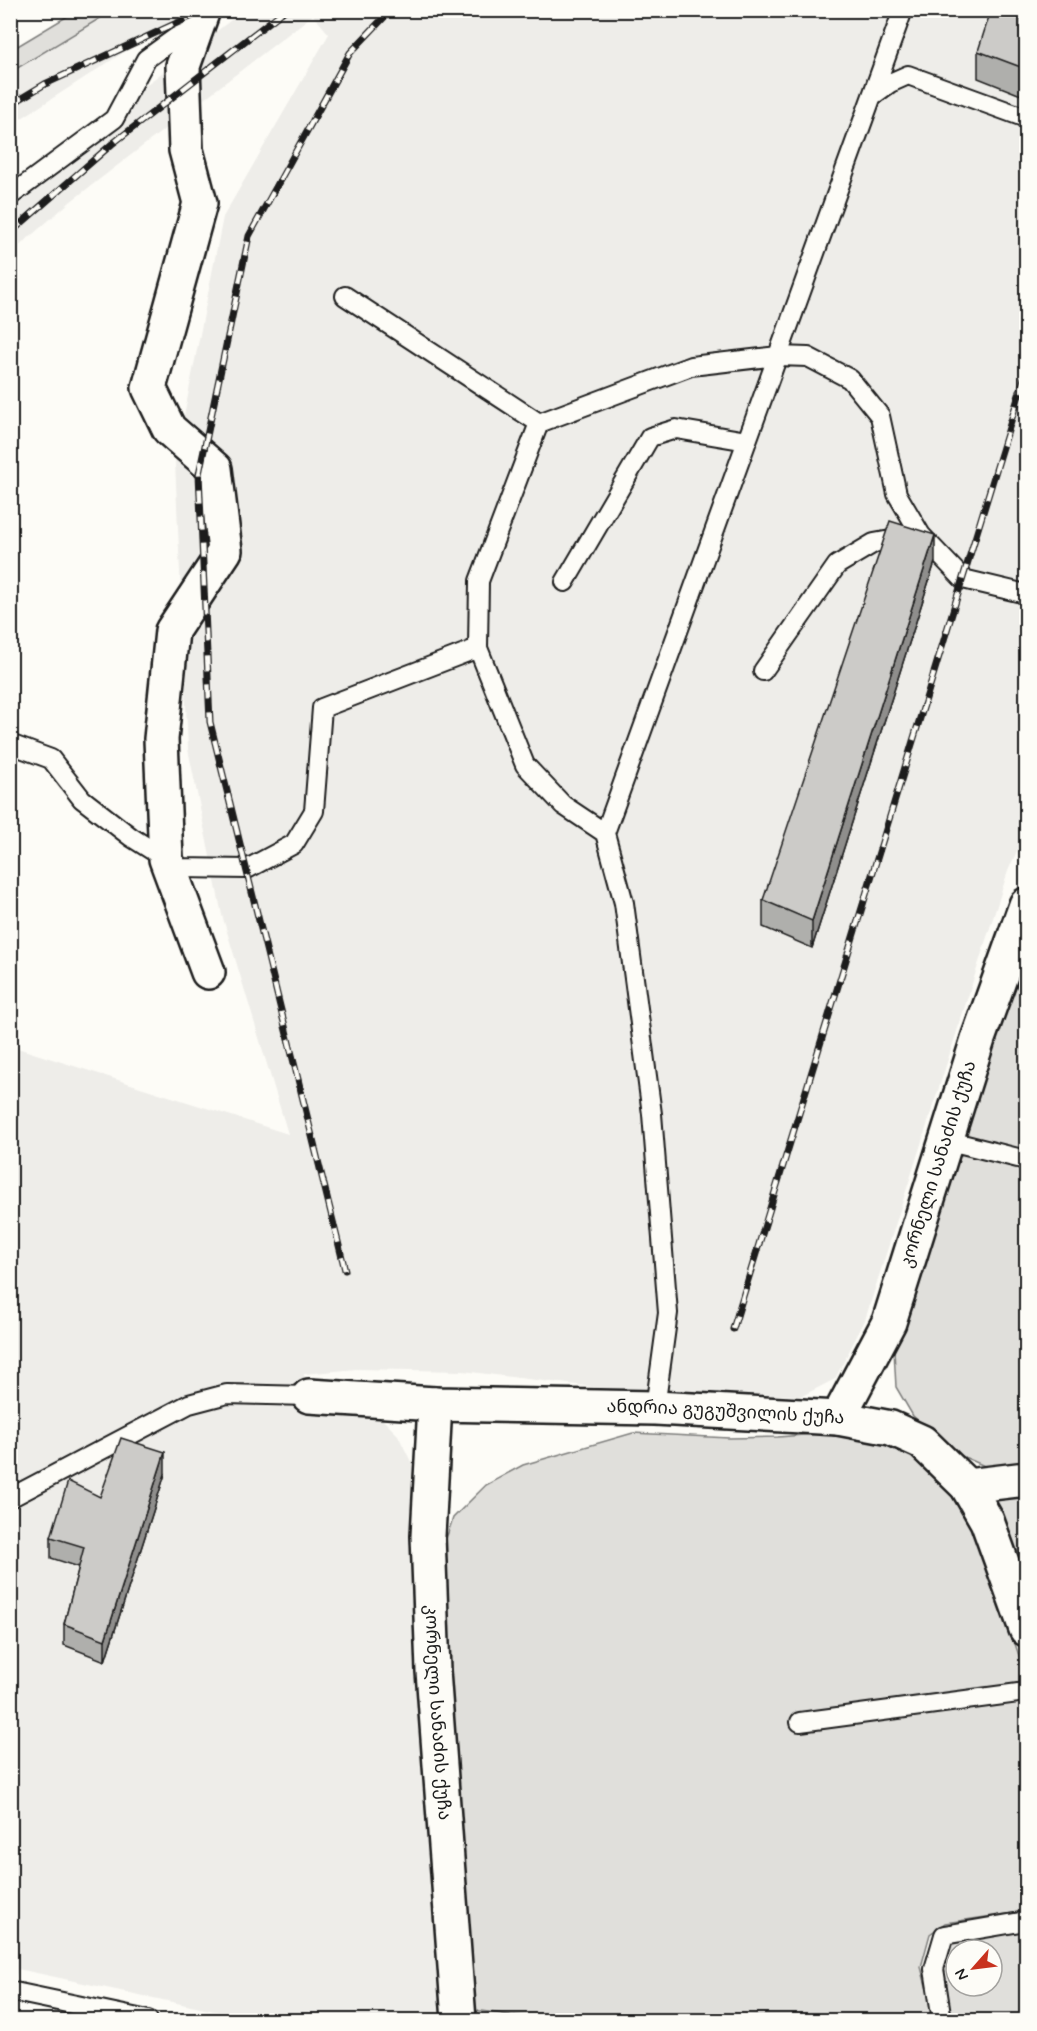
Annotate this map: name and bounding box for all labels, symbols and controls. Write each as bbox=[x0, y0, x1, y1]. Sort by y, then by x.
street label: კორნელი სანაძის ქუჩა bbox=[895, 1058, 982, 1271]
street label: ანდრია გუგუშვილის ქუჩა bbox=[606, 1395, 847, 1431]
street label: კორნელი სანაძის ქუჩა bbox=[419, 1604, 456, 1821]
north arrow bbox=[944, 1938, 1004, 1998]
text: N bbox=[950, 1965, 974, 1984]

